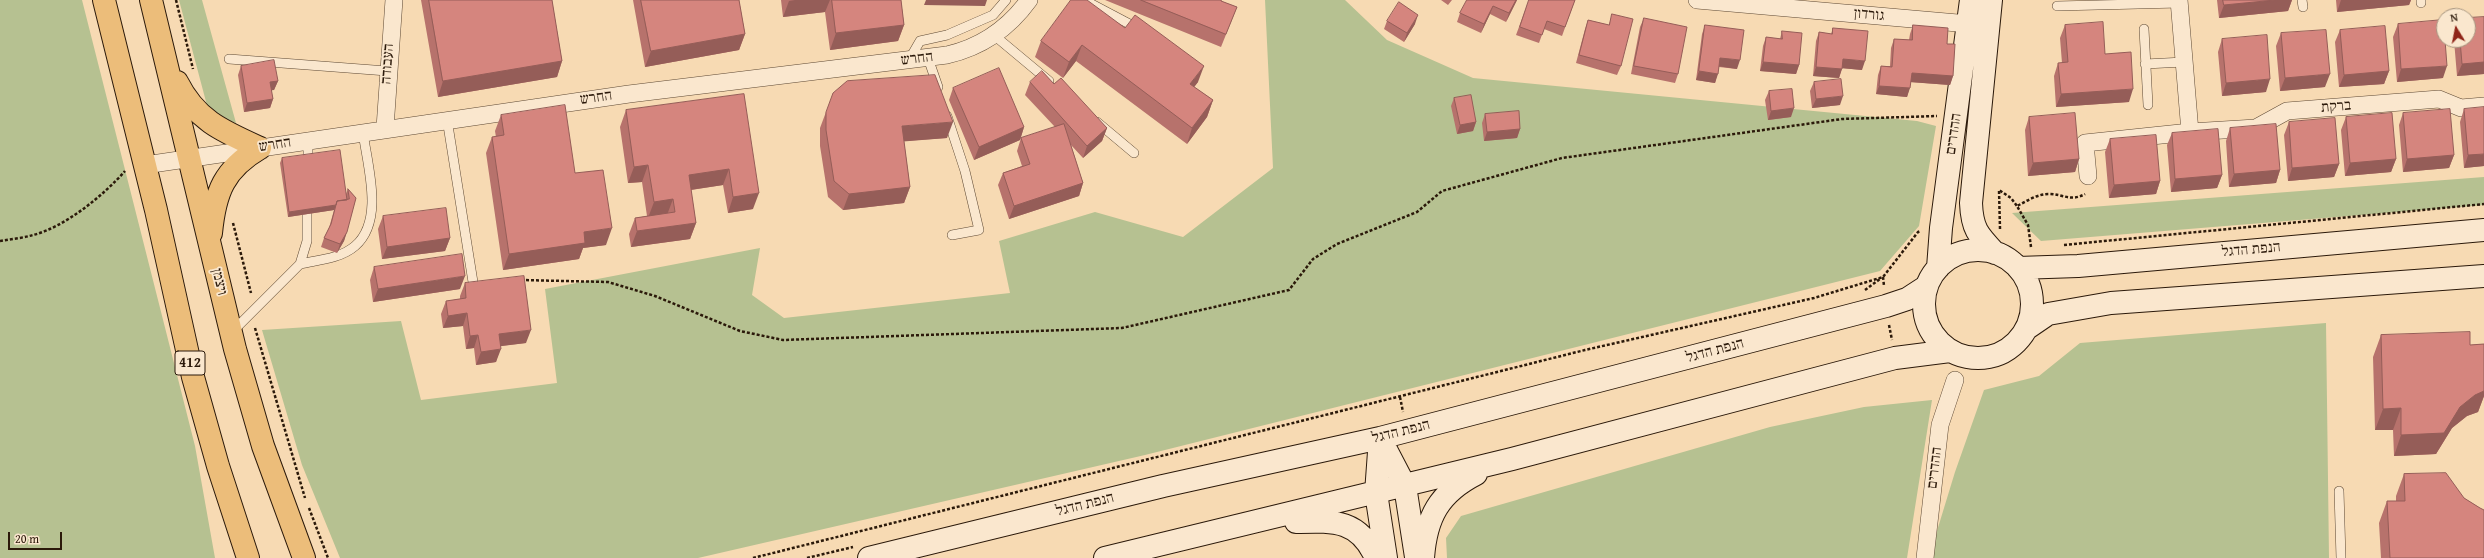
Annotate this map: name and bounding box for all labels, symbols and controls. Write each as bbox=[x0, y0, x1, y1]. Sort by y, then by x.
street label: גורדון bbox=[1853, 5, 1885, 25]
north arrow bbox=[2436, 8, 2476, 48]
text: N bbox=[2449, 9, 2459, 26]
street label: העבודה bbox=[378, 43, 398, 85]
street label: החרש bbox=[900, 48, 934, 70]
street label: החרש bbox=[579, 87, 613, 109]
street label: ברקת bbox=[2320, 97, 2352, 117]
street label: ההדרים bbox=[1942, 112, 1966, 156]
street label: החרש bbox=[258, 134, 292, 156]
street label: הנפת הדגל bbox=[2221, 238, 2281, 262]
street label: ויצמן bbox=[207, 267, 231, 297]
street label: הנפת הדגל bbox=[1684, 335, 1746, 367]
road number: 412 bbox=[175, 351, 205, 375]
street label: הנפת הדגל bbox=[1370, 416, 1432, 448]
street label: ההדרים bbox=[1924, 446, 1946, 490]
street label: הנפת הדגל bbox=[1054, 489, 1116, 521]
scale bar bbox=[10, 524, 64, 550]
text: 20 m bbox=[15, 530, 39, 547]

